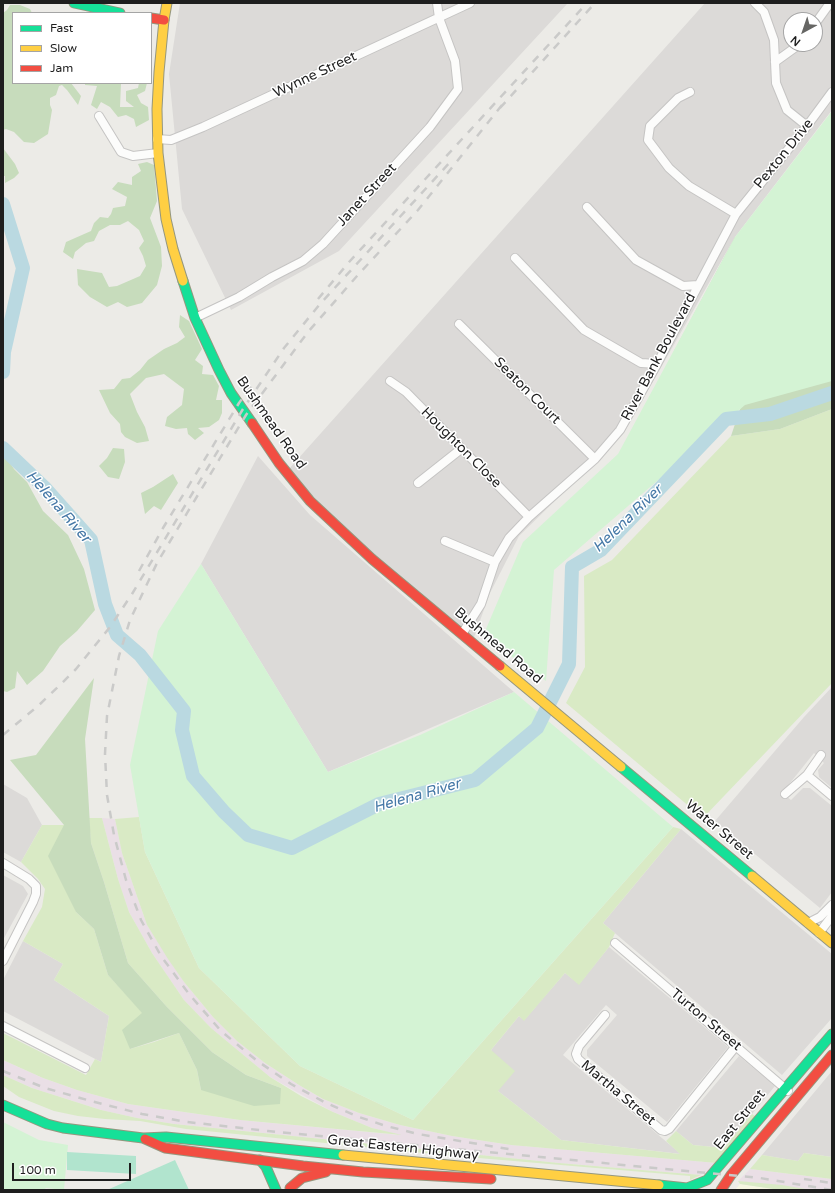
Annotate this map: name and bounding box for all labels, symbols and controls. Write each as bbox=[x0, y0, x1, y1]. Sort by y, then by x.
legend bbox=[12, 12, 152, 84]
north arrow bbox=[783, 12, 823, 52]
text: Fast bbox=[50, 21, 73, 35]
text: N bbox=[788, 33, 803, 49]
text: Slow bbox=[50, 41, 77, 55]
street label: Wynne Street bbox=[271, 48, 359, 102]
text: Jam bbox=[50, 61, 73, 75]
street label: Pexton Drive bbox=[751, 116, 817, 192]
street label: Janet Street bbox=[334, 160, 400, 230]
street label: River Bank Boulevard bbox=[618, 290, 700, 424]
street label: Seaton Court bbox=[490, 354, 564, 428]
street label: Bushmead Road bbox=[233, 373, 309, 473]
street label: Houghton Close bbox=[417, 404, 505, 492]
water label: Helena River bbox=[22, 467, 94, 547]
water label: Helena River bbox=[589, 481, 667, 557]
street label: Bushmead Road bbox=[451, 604, 545, 688]
water label: Helena River bbox=[371, 775, 463, 817]
street label: Water Street bbox=[682, 797, 756, 863]
street label: Turton Street bbox=[667, 985, 745, 1055]
street label: Martha Street bbox=[577, 1057, 659, 1129]
street label: East Street bbox=[711, 1087, 769, 1153]
street label: Great Eastern Highway bbox=[327, 1132, 479, 1164]
scale bar bbox=[14, 1155, 133, 1181]
text: 100 m bbox=[19, 1163, 56, 1177]

